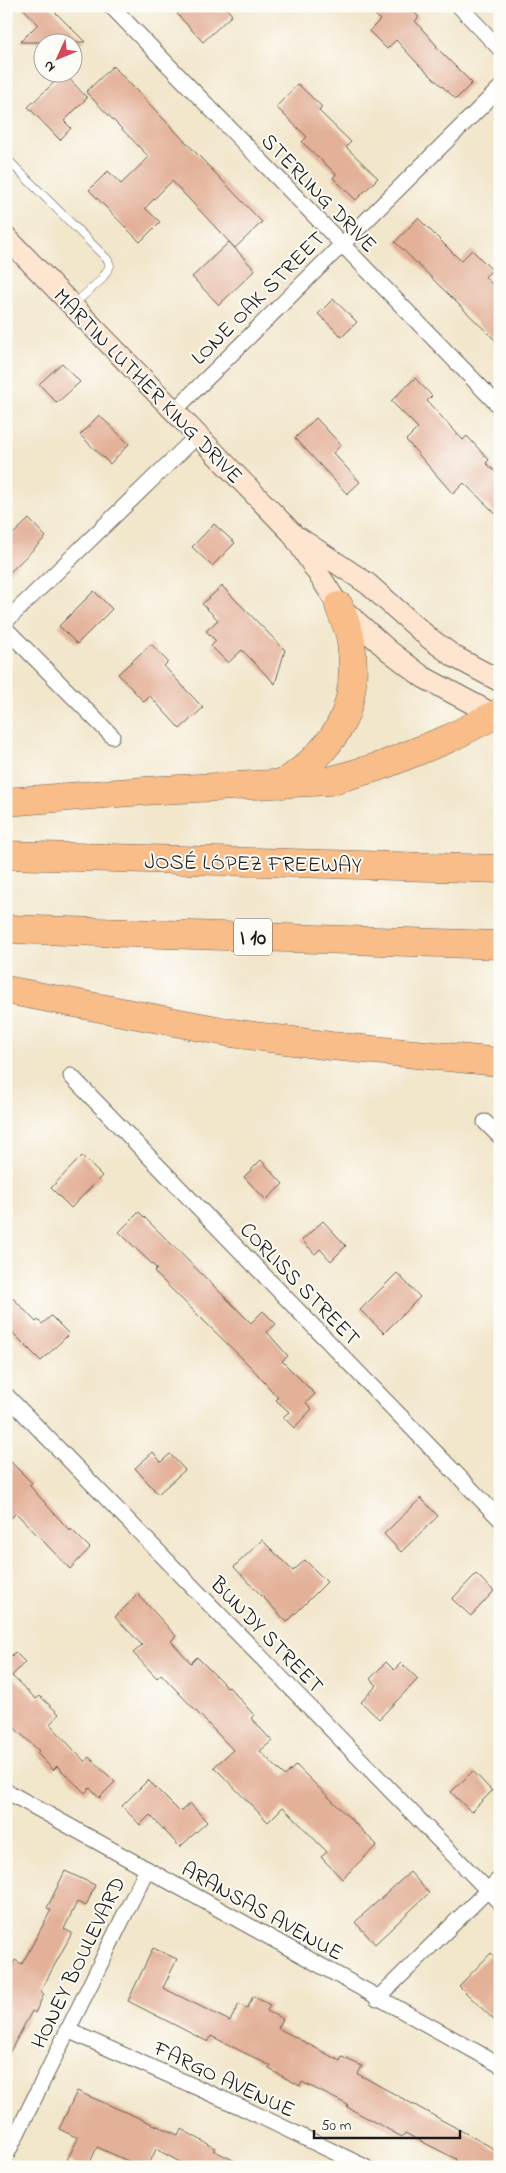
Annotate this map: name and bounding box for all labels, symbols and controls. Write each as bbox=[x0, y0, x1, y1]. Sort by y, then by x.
north arrow bbox=[32, 32, 82, 82]
text: N bbox=[39, 55, 61, 77]
street label: STERLING DRIVE bbox=[252, 127, 383, 261]
street label: LONE OAK STREET bbox=[185, 224, 334, 374]
street label: MARTIN LUTHER KING DRIVE bbox=[45, 282, 249, 492]
street label: JOSÉ LÓPEZ FREEWAY bbox=[144, 847, 362, 883]
road number: I 10 bbox=[234, 919, 272, 956]
street label: CORLISS STREET bbox=[231, 1216, 367, 1355]
street label: BUNDY STREET bbox=[201, 1570, 330, 1702]
street label: ARANSAS AVENUE bbox=[175, 1855, 348, 1970]
street label: HONEY BOULEVARD bbox=[24, 1872, 135, 2055]
street label: FARGO AVENUE bbox=[147, 2034, 300, 2127]
scale bar bbox=[314, 2108, 460, 2140]
text: 50 m bbox=[321, 2115, 352, 2137]

